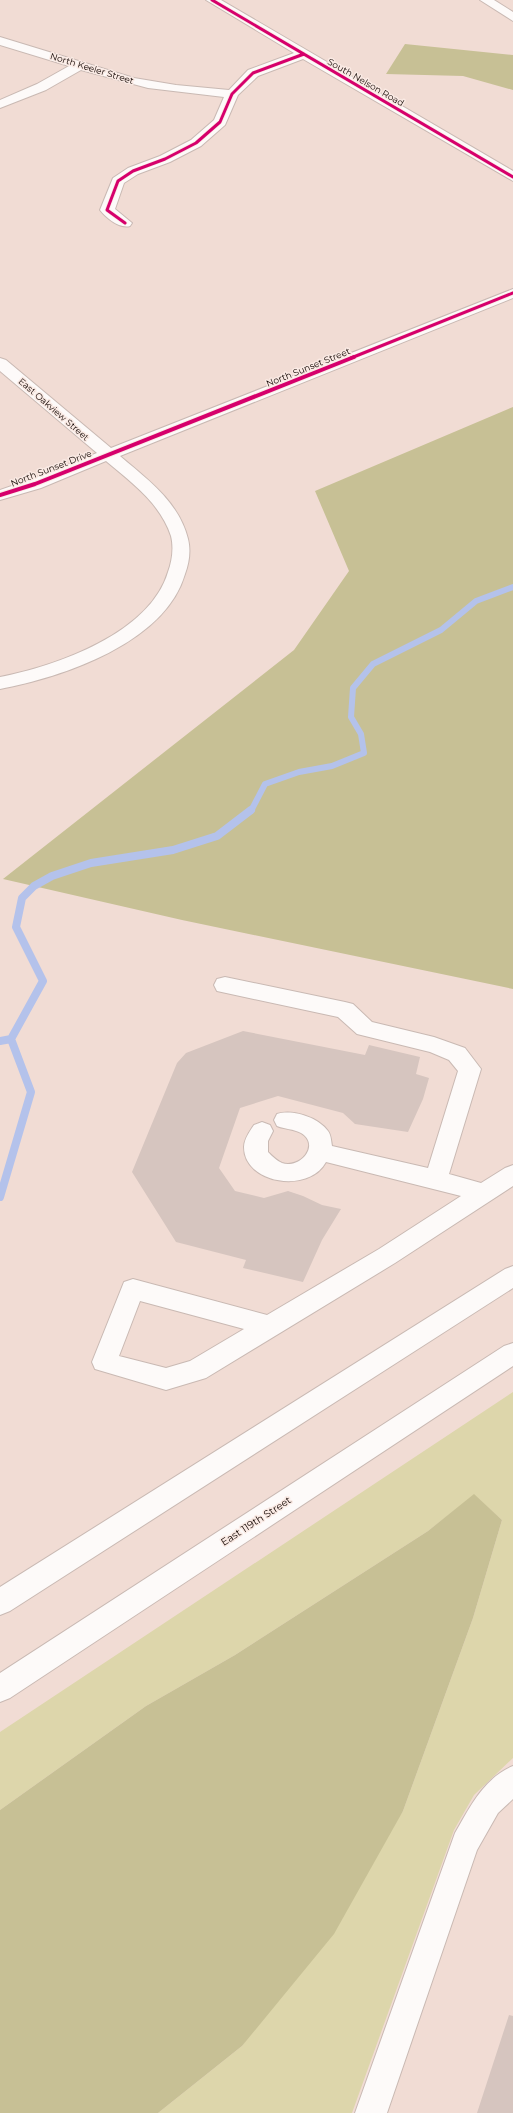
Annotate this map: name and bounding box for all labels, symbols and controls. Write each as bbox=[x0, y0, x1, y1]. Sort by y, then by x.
street label: North Keeler Street bbox=[49, 50, 135, 86]
street label: South Nelson Road bbox=[326, 56, 406, 108]
street label: North Sunset Street bbox=[264, 345, 352, 389]
street label: East Oakview Street bbox=[17, 375, 92, 443]
street label: North Sunset Drive bbox=[9, 447, 94, 489]
street label: East 119th Street bbox=[218, 1493, 294, 1549]

